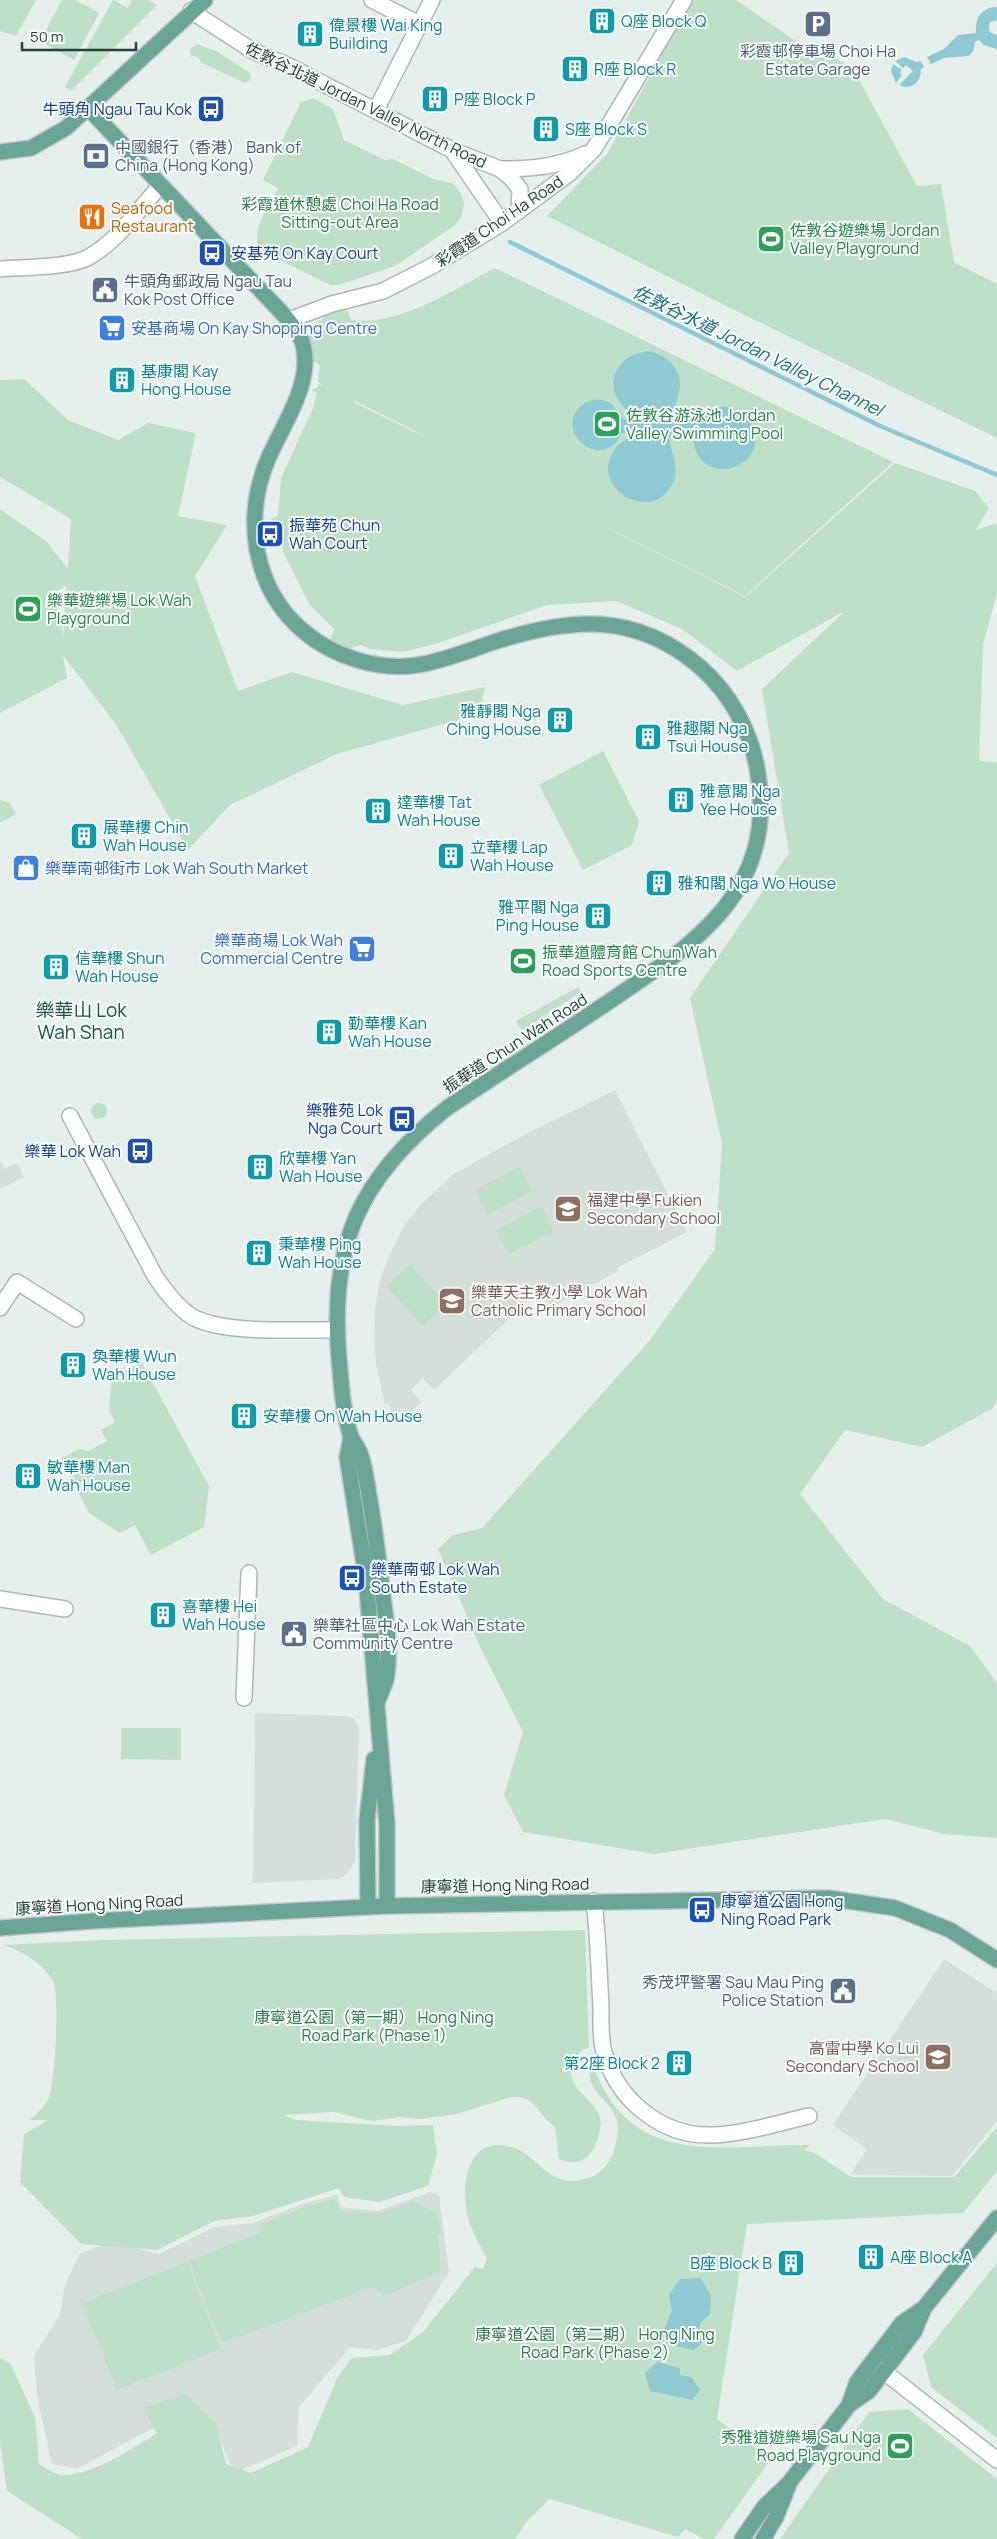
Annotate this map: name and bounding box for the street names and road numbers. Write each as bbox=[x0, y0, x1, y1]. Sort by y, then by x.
street label: 佐敦谷北道 Jordan Valley North Road bbox=[242, 37, 490, 173]
street label: 彩霞道 Choi Ha Road bbox=[431, 170, 567, 272]
street label: 振華道 Chun Wah Road bbox=[439, 988, 591, 1098]
street label: 康寧道 Hong Ning Road bbox=[421, 1873, 589, 1897]
street label: 康寧道 Hong Ning Road bbox=[14, 1889, 184, 1919]

